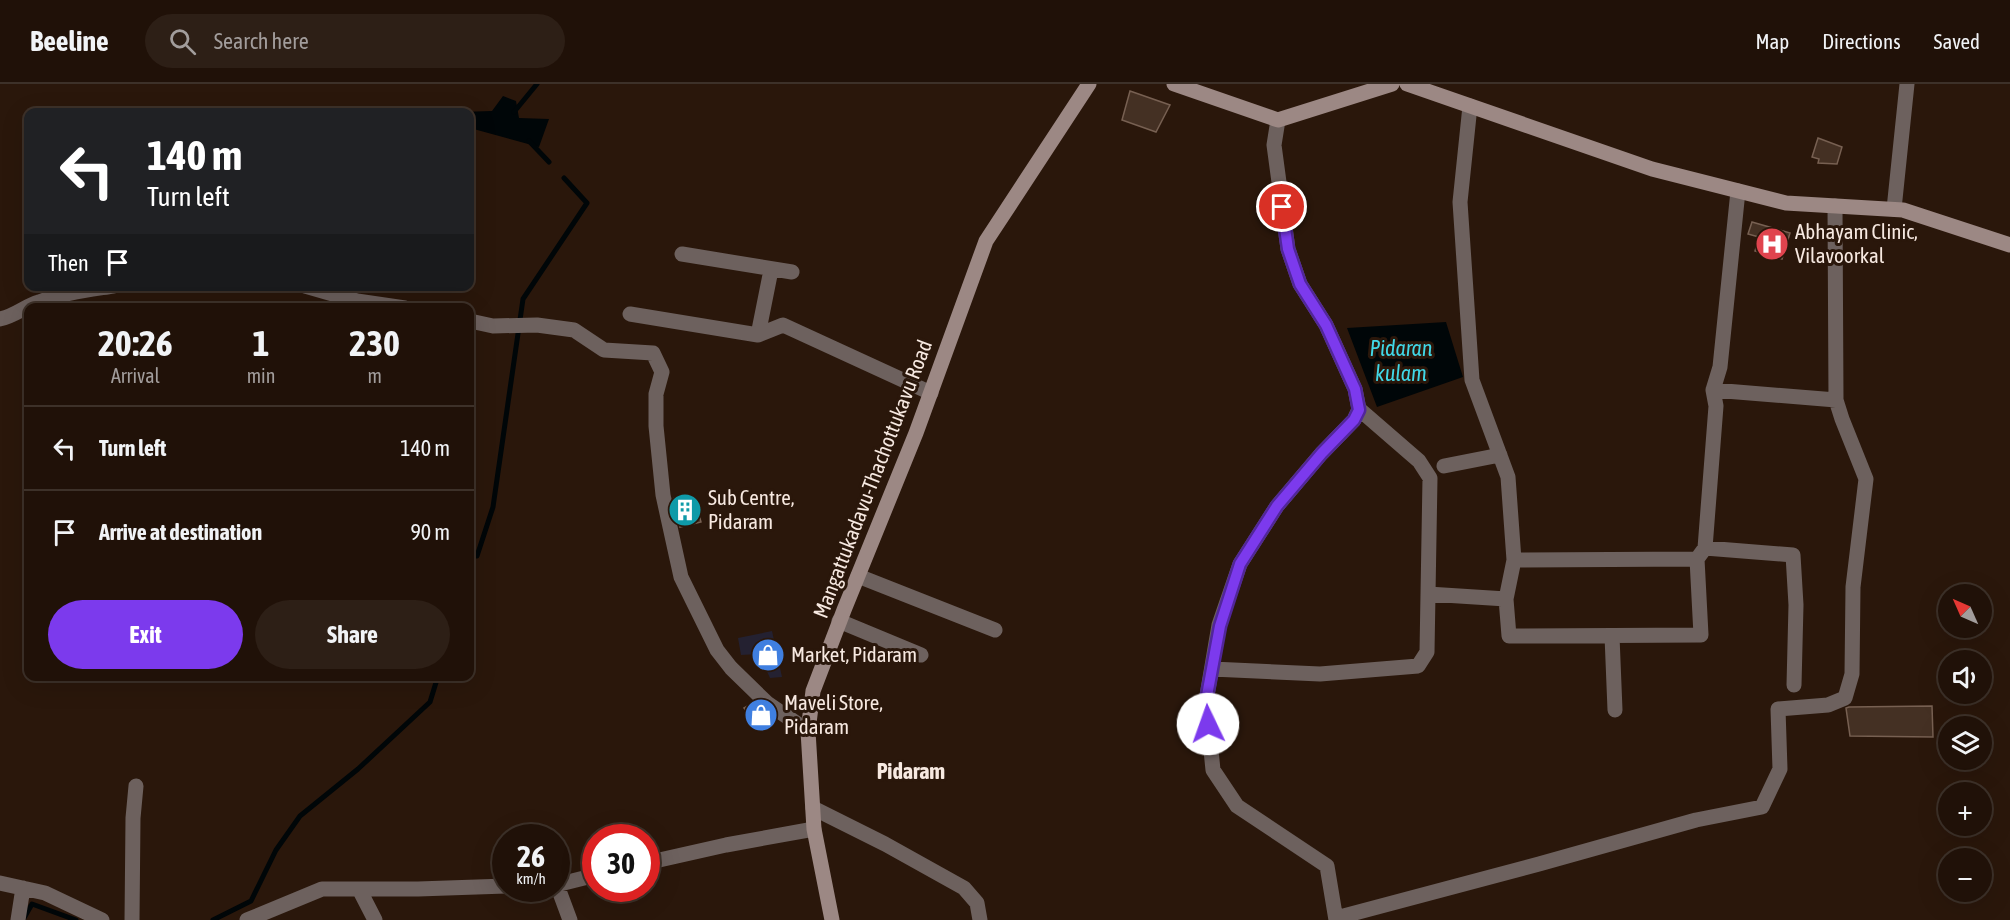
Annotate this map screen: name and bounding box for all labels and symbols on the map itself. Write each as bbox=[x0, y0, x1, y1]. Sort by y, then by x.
pin bbox=[1256, 181, 1307, 232]
place label: Abhayam Clinic, Vilavoorkal bbox=[1795, 219, 1918, 267]
hospital icon: Abhayam Clinic, Vilavoorkal bbox=[1754, 226, 1790, 262]
water label: Pidaran kulam bbox=[1370, 335, 1433, 386]
street label: Mangattukadavu-Thachottukavu Road bbox=[808, 336, 936, 621]
place label: Sub Centre, Pidaram bbox=[708, 485, 794, 533]
building icon: Sub Centre, Pidaram bbox=[667, 492, 703, 528]
north arrow bbox=[1938, 584, 1992, 638]
shop icon: Market, Pidaram bbox=[750, 637, 786, 673]
place label: Market, Pidaram bbox=[791, 642, 917, 666]
place label: Maveli Store, Pidaram bbox=[784, 690, 883, 738]
position arrow bbox=[1176, 692, 1240, 756]
shop icon: Maveli Store, Pidaram bbox=[743, 697, 779, 733]
district label: Pidaram bbox=[877, 758, 945, 784]
speed limit sign: 30 bbox=[582, 824, 660, 902]

